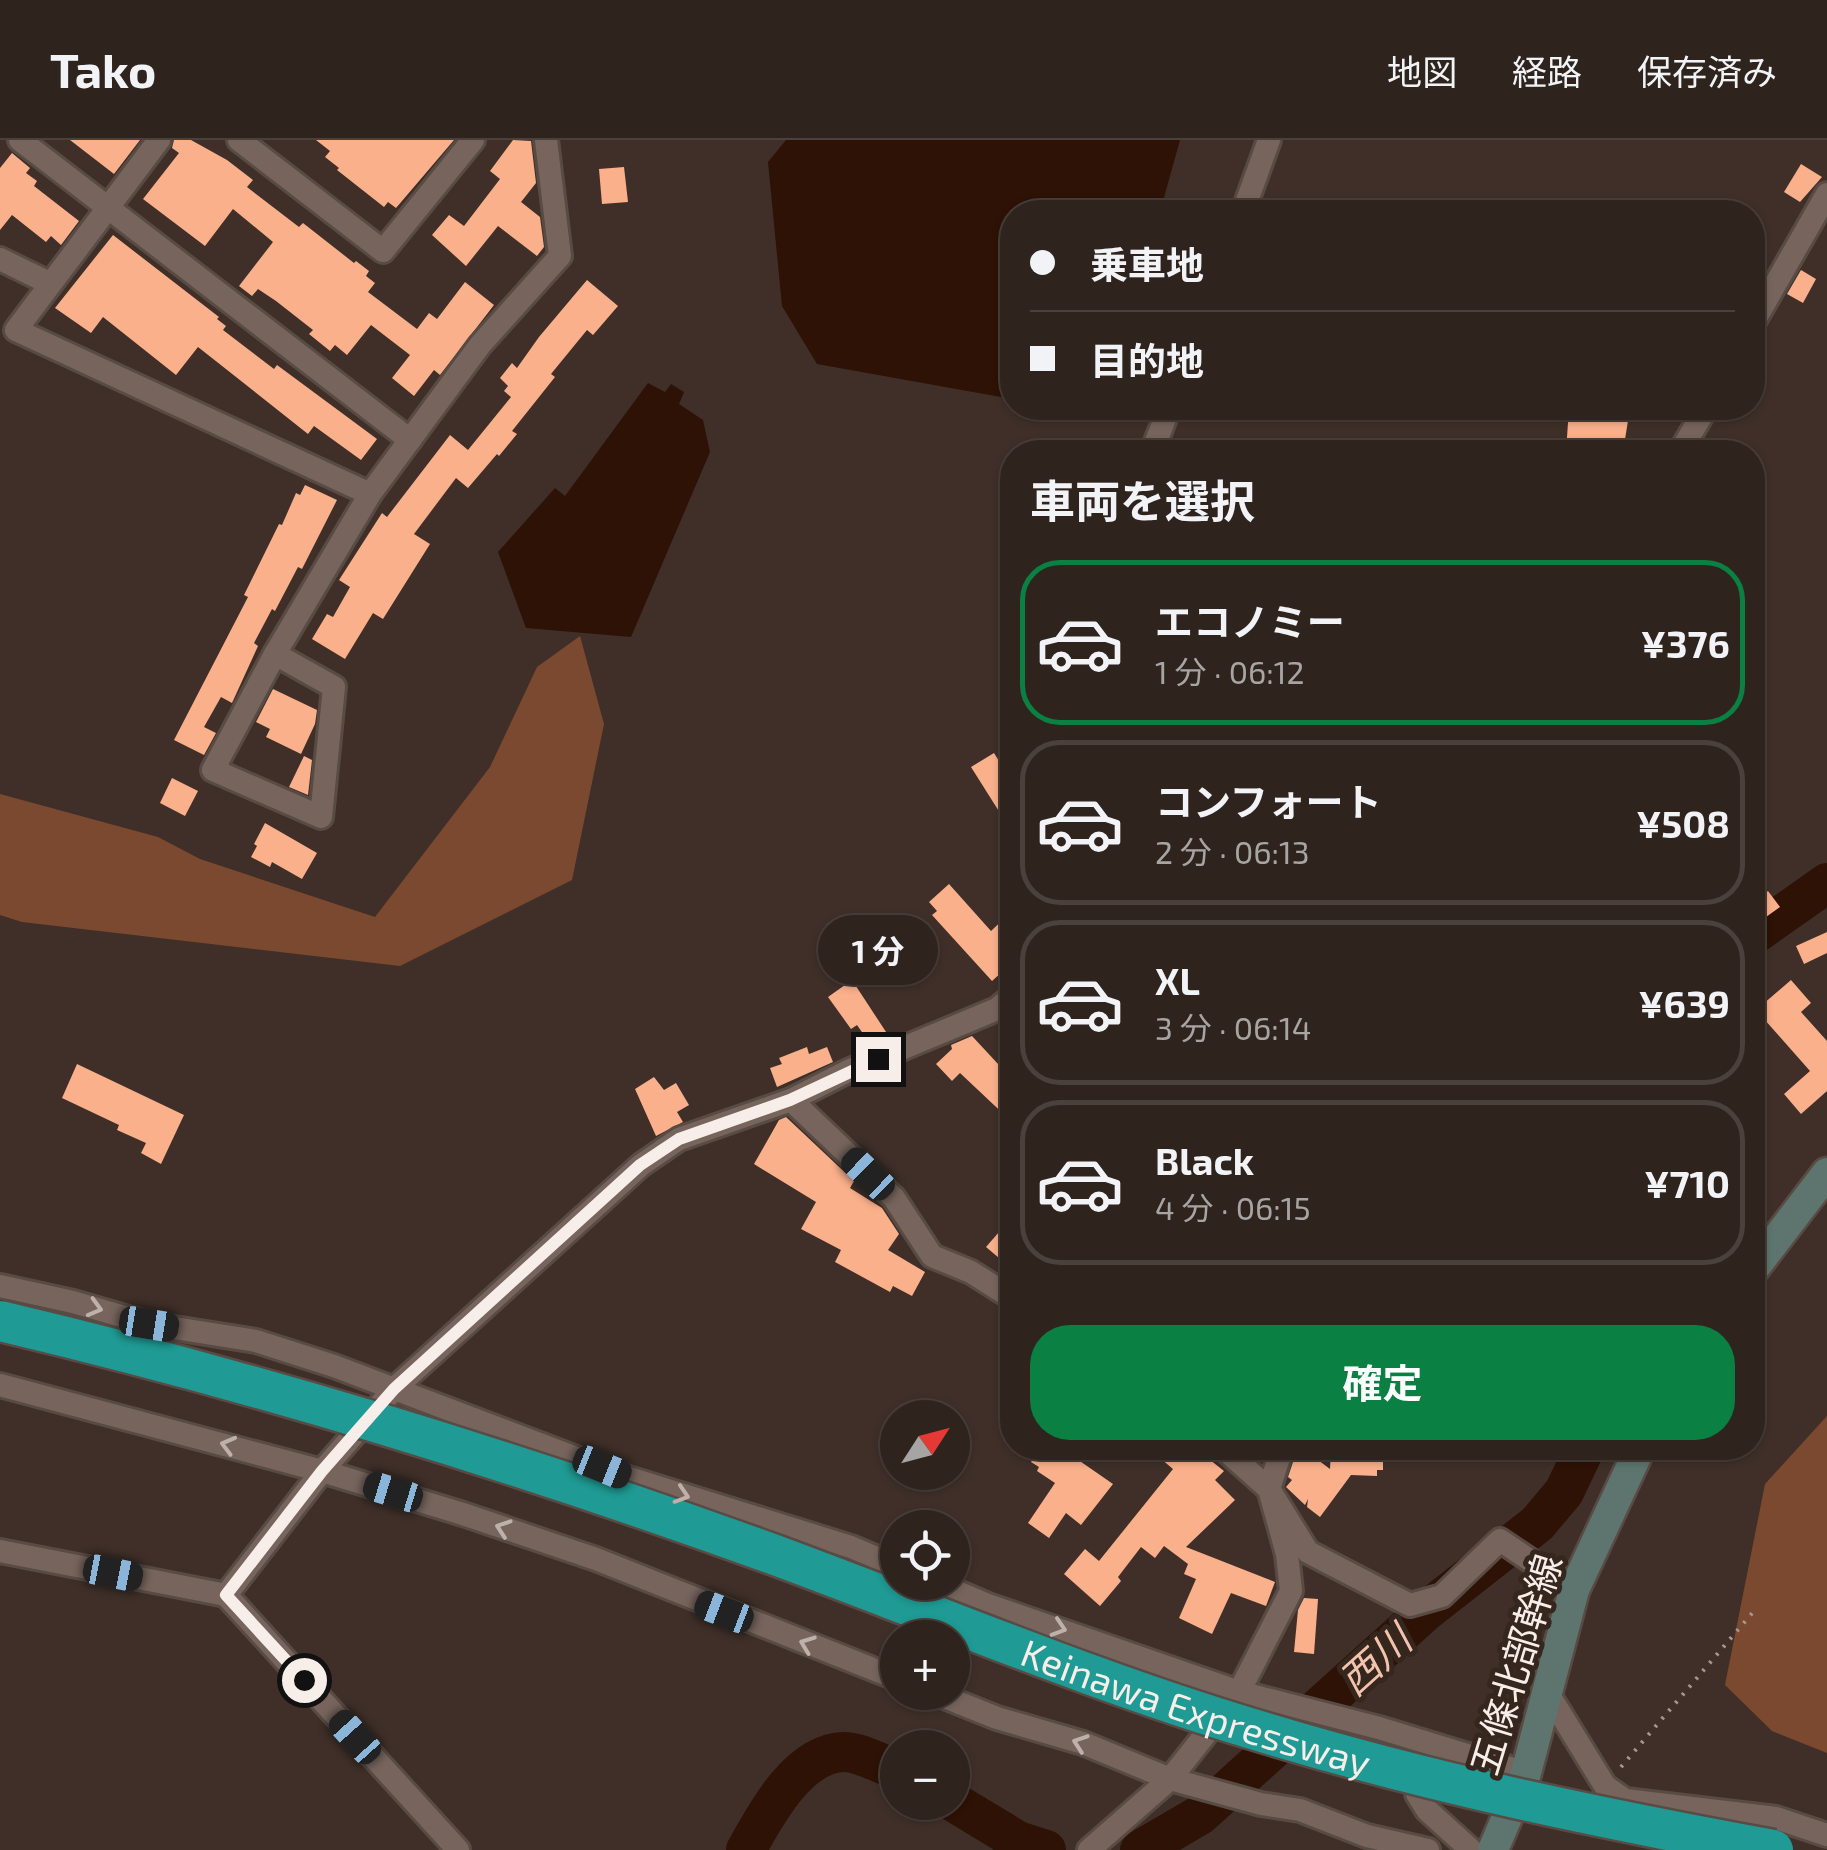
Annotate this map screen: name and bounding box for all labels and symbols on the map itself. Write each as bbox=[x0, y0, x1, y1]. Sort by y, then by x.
callout: 1 分 bbox=[818, 914, 938, 984]
route end bbox=[856, 1037, 901, 1082]
car bbox=[836, 1142, 900, 1206]
one-way arrow bbox=[86, 1296, 103, 1317]
car bbox=[117, 1304, 181, 1344]
north arrow bbox=[880, 1400, 970, 1490]
one-way arrow bbox=[220, 1436, 238, 1457]
car bbox=[569, 1442, 635, 1492]
car bbox=[360, 1469, 426, 1515]
one-way arrow bbox=[673, 1484, 690, 1504]
one-way arrow bbox=[496, 1519, 513, 1539]
street label: 五條北部幹線 bbox=[1460, 1548, 1570, 1780]
car bbox=[81, 1553, 145, 1593]
car bbox=[691, 1587, 757, 1637]
water label: 西川 bbox=[1328, 1612, 1423, 1704]
one-way arrow bbox=[1049, 1616, 1066, 1636]
street label: Keinawa Expressway bbox=[1015, 1628, 1376, 1785]
one-way arrow bbox=[799, 1635, 816, 1656]
route start bbox=[282, 1658, 327, 1703]
car bbox=[324, 1705, 386, 1769]
one-way arrow bbox=[1072, 1734, 1089, 1754]

